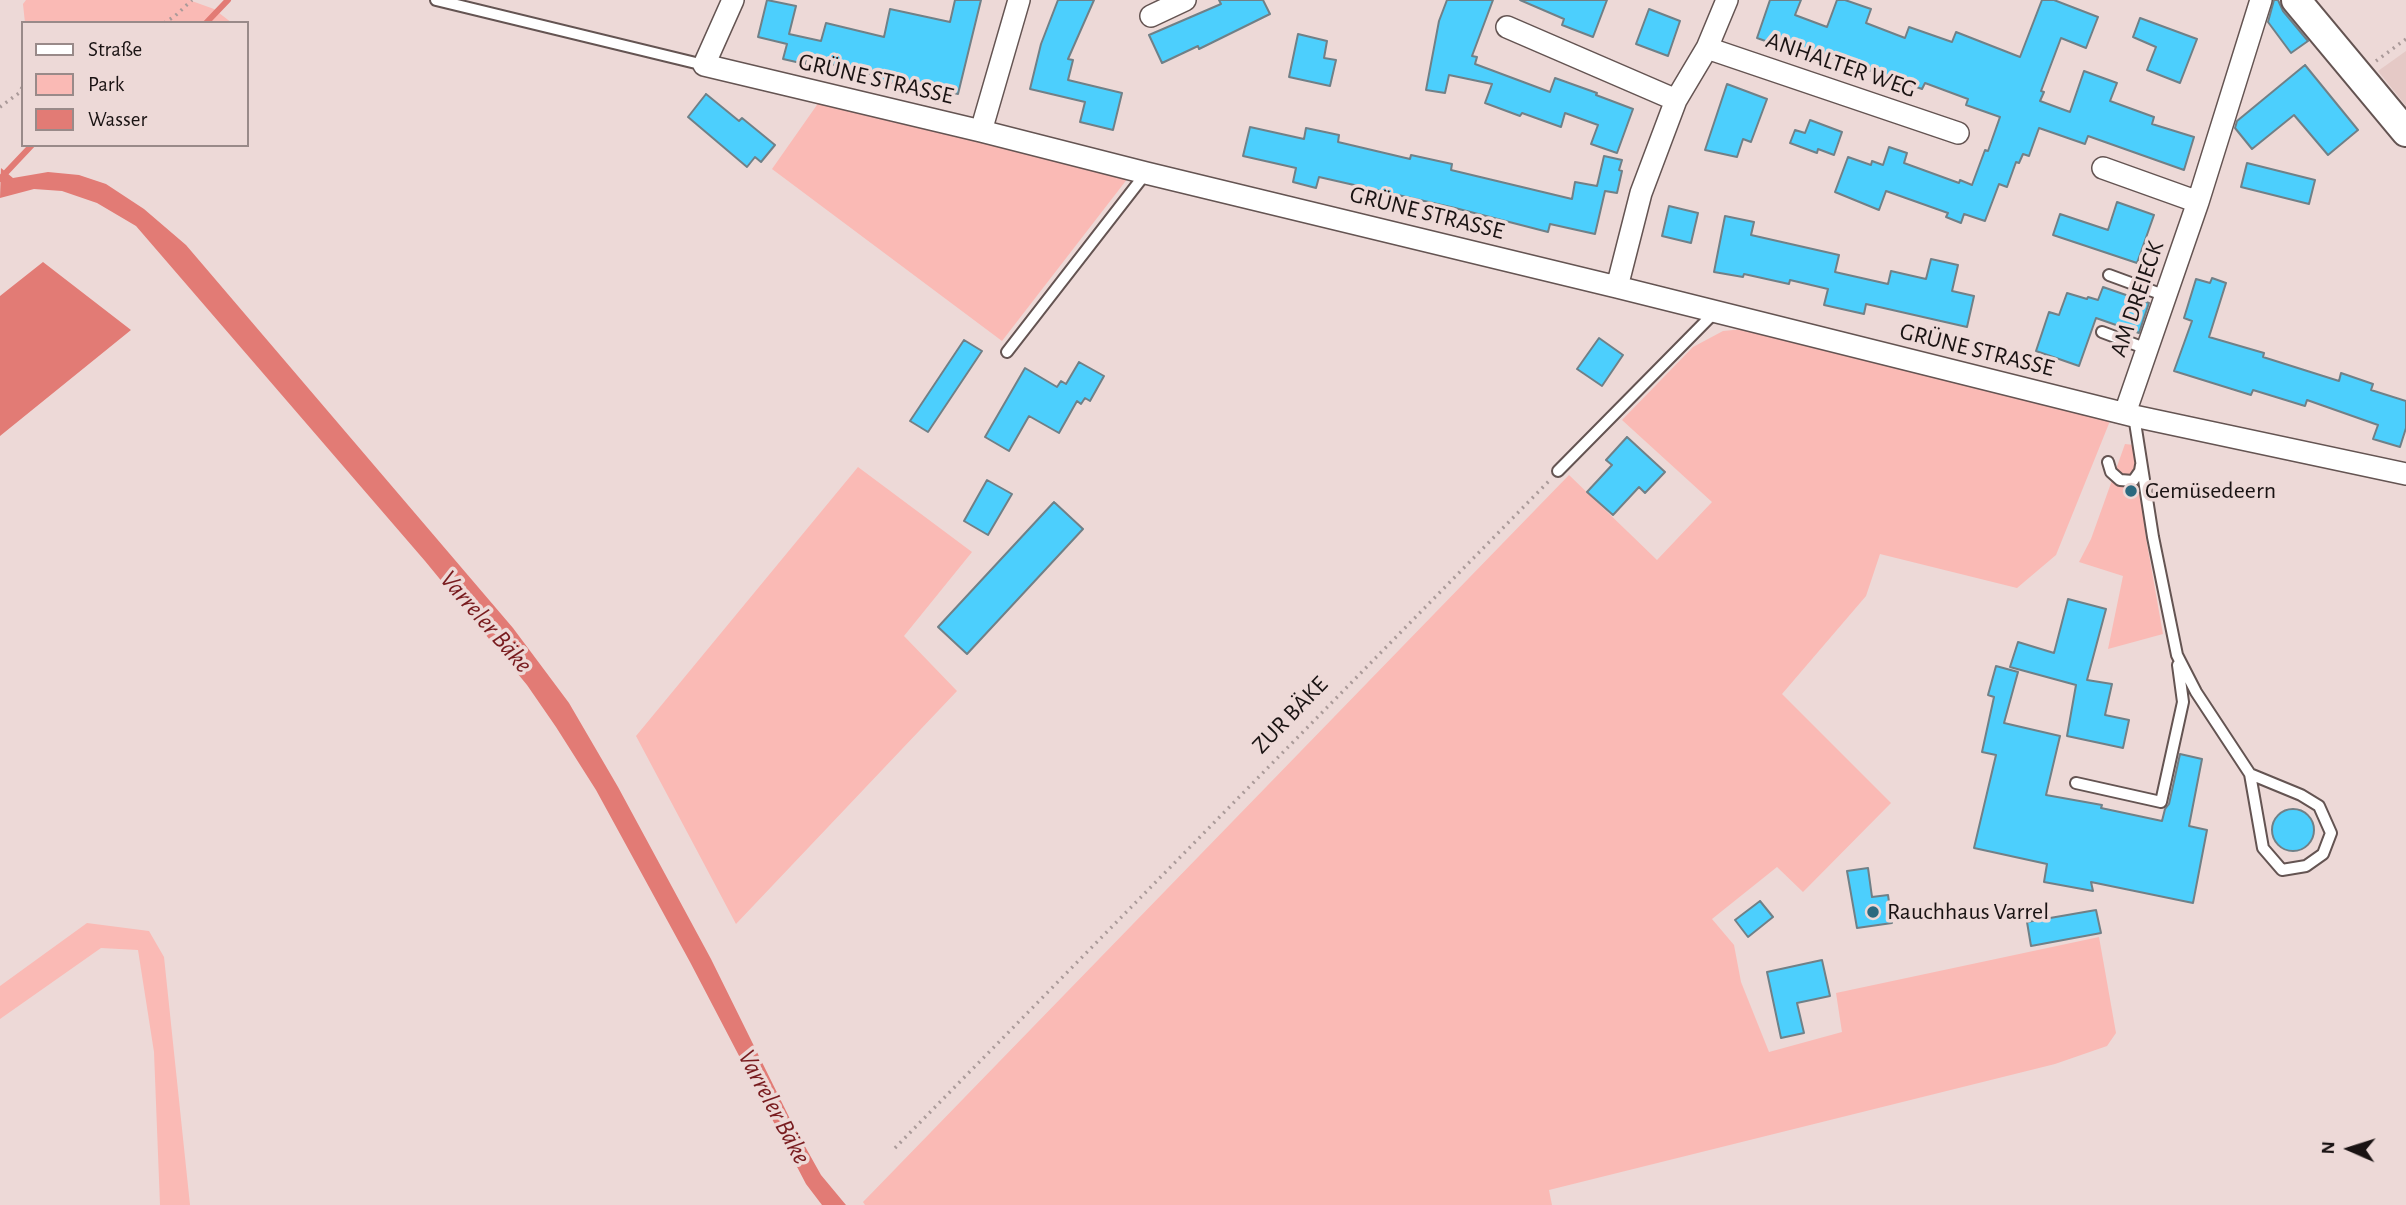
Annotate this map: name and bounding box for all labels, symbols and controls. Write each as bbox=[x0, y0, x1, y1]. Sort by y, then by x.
legend bbox=[21, 21, 248, 147]
street label: ANHALTER WEG bbox=[1762, 26, 1920, 104]
text: Straße bbox=[88, 39, 142, 60]
street label: GRÜNE STRASSE bbox=[796, 47, 956, 111]
text: Park bbox=[88, 74, 124, 95]
text: Wasser bbox=[88, 109, 147, 130]
street label: GRÜNE STRASSE bbox=[1347, 180, 1507, 246]
street label: AM DREIECK bbox=[2104, 237, 2170, 361]
street label: GRÜNE STRASSE bbox=[1897, 317, 2057, 383]
place label: Gemüsedeern bbox=[2145, 477, 2276, 505]
marker: Gemüsedeern bbox=[2123, 483, 2139, 499]
water label: Varreler Bäke bbox=[433, 565, 539, 679]
street label: ZUR BÄKE bbox=[1246, 670, 1334, 760]
place label: Rauchhaus Varrel bbox=[1887, 898, 2049, 926]
marker: Rauchhaus Varrel bbox=[1865, 904, 1881, 920]
water label: Varreler Bäke bbox=[731, 1044, 817, 1170]
north arrow bbox=[2315, 1114, 2385, 1184]
text: N bbox=[2319, 1141, 2338, 1155]

